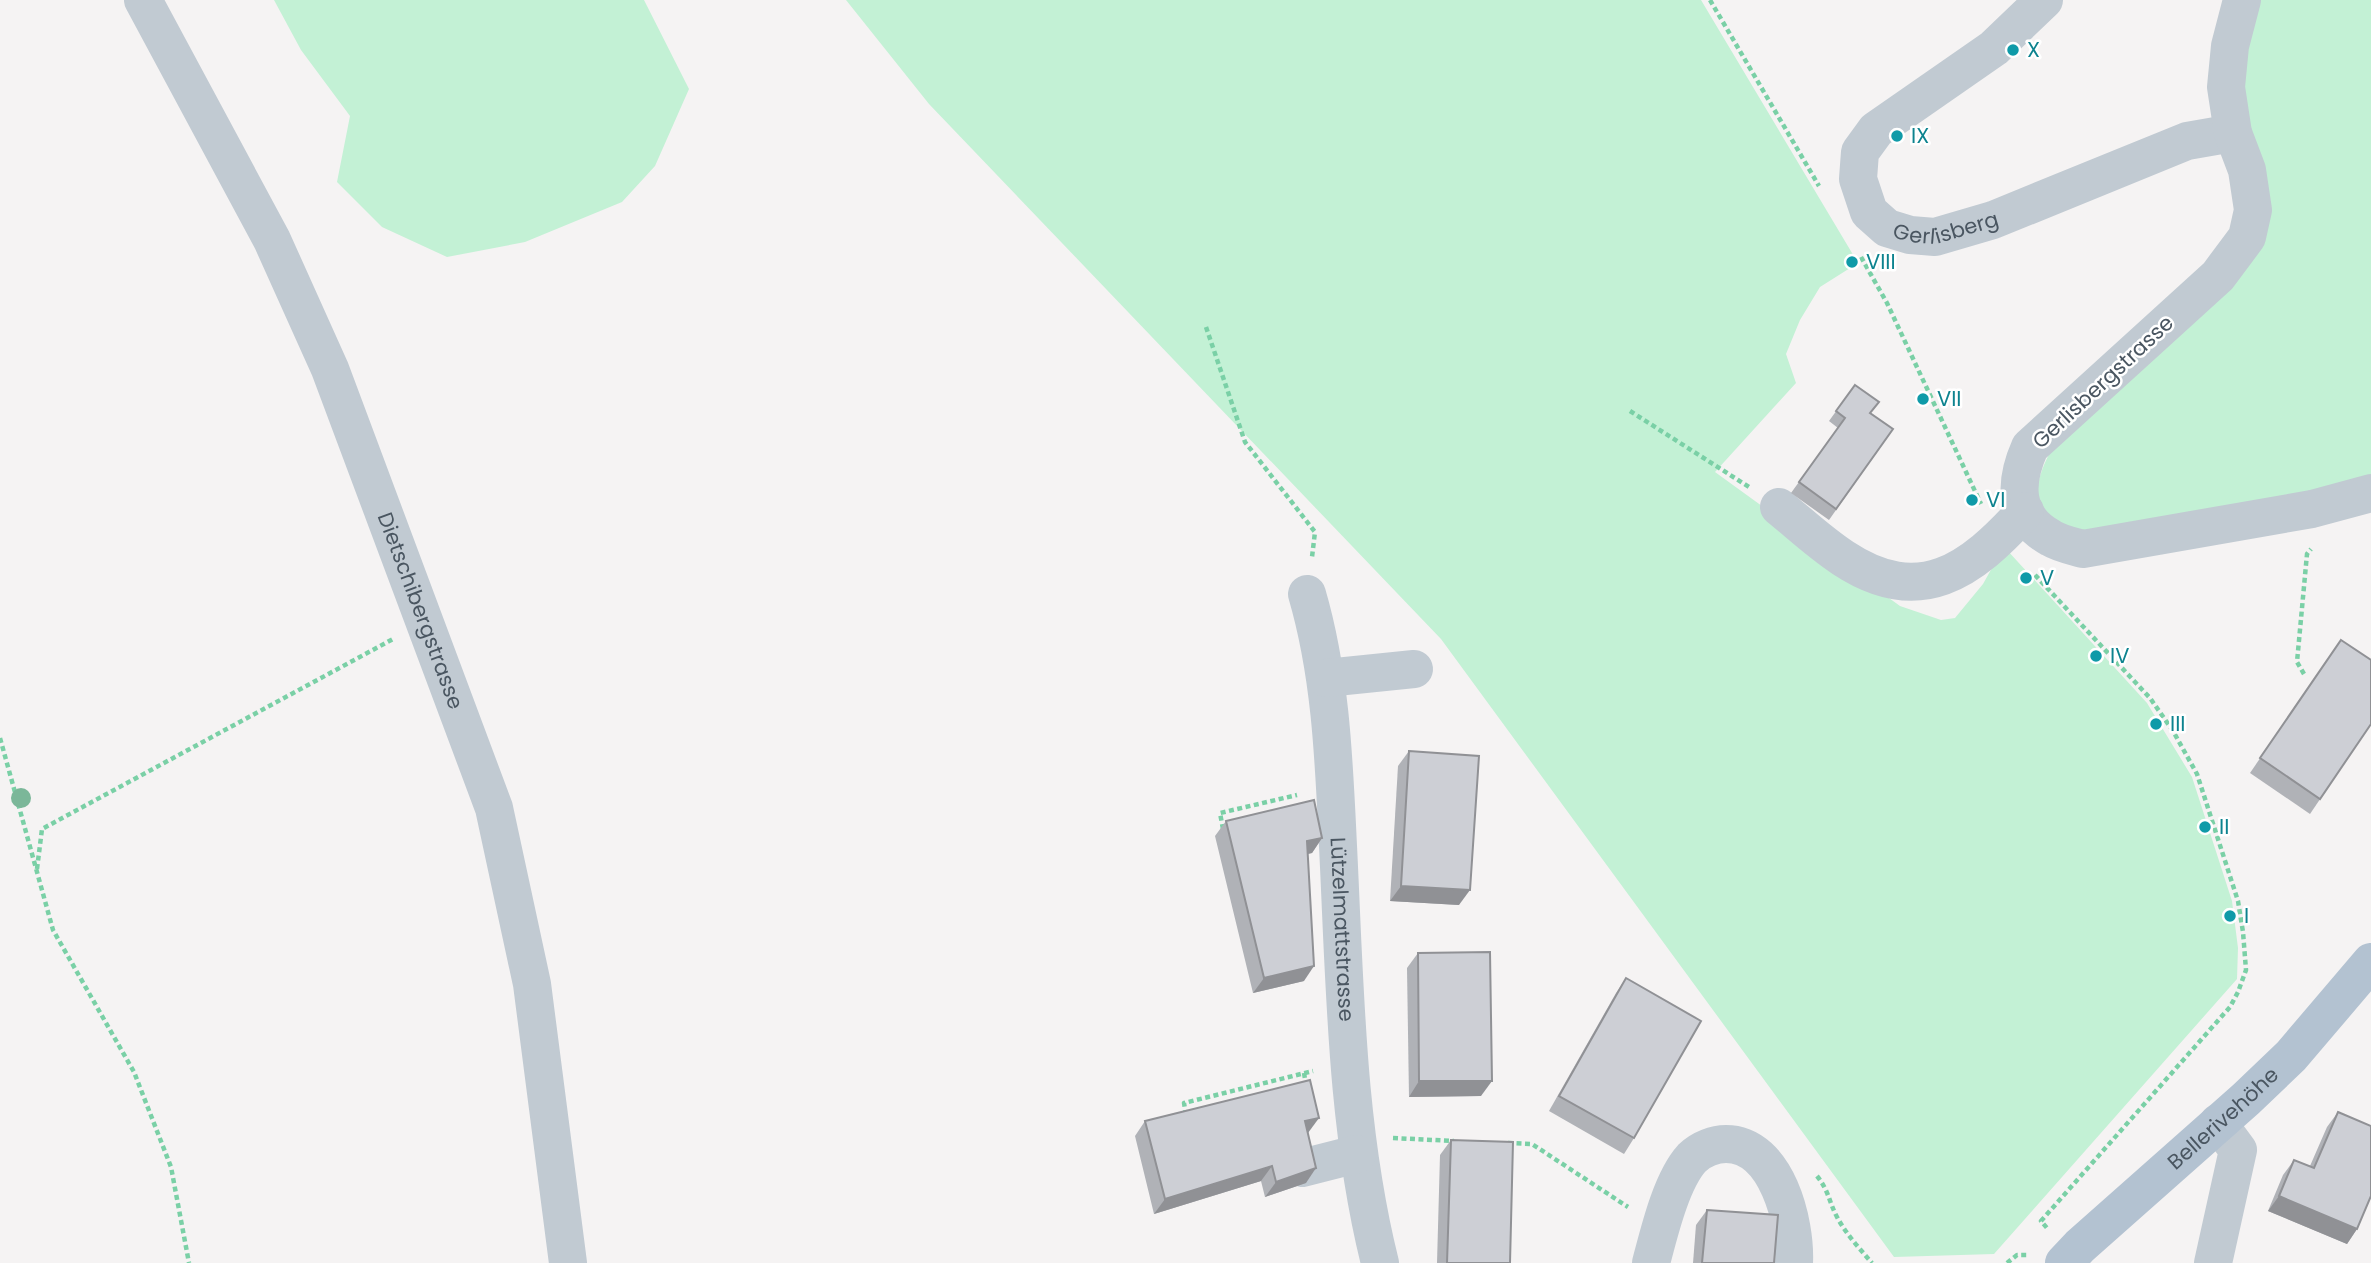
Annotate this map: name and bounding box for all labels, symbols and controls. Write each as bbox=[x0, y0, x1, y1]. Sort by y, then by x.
place label: X bbox=[2027, 35, 2040, 64]
marker: X bbox=[2005, 42, 2021, 58]
place label: IX bbox=[1911, 121, 1929, 150]
marker: IX bbox=[1889, 128, 1905, 144]
street label: Gerlisberg bbox=[1890, 204, 2002, 251]
place label: VIII bbox=[1866, 247, 1896, 276]
marker: VIII bbox=[1844, 254, 1860, 270]
street label: Gerlisbergstrasse bbox=[2026, 309, 2180, 455]
place label: VII bbox=[1937, 384, 1962, 413]
marker: VII bbox=[1915, 391, 1931, 407]
place label: VI bbox=[1986, 485, 2005, 514]
marker: VI bbox=[1964, 492, 1980, 508]
street label: Dietschibergstrasse bbox=[371, 508, 471, 713]
place label: V bbox=[2040, 563, 2054, 592]
marker: V bbox=[2018, 570, 2034, 586]
place label: IV bbox=[2110, 641, 2129, 670]
marker: IV bbox=[2088, 648, 2104, 664]
place label: III bbox=[2170, 709, 2186, 738]
marker: III bbox=[2148, 716, 2164, 732]
place label: II bbox=[2219, 812, 2229, 841]
marker: II bbox=[2197, 819, 2213, 835]
street label: Lützelmattstrasse bbox=[1324, 836, 1361, 1022]
place label: I bbox=[2244, 901, 2249, 930]
marker: I bbox=[2222, 908, 2238, 924]
street label: Bellerivehöhe bbox=[2161, 1060, 2285, 1176]

